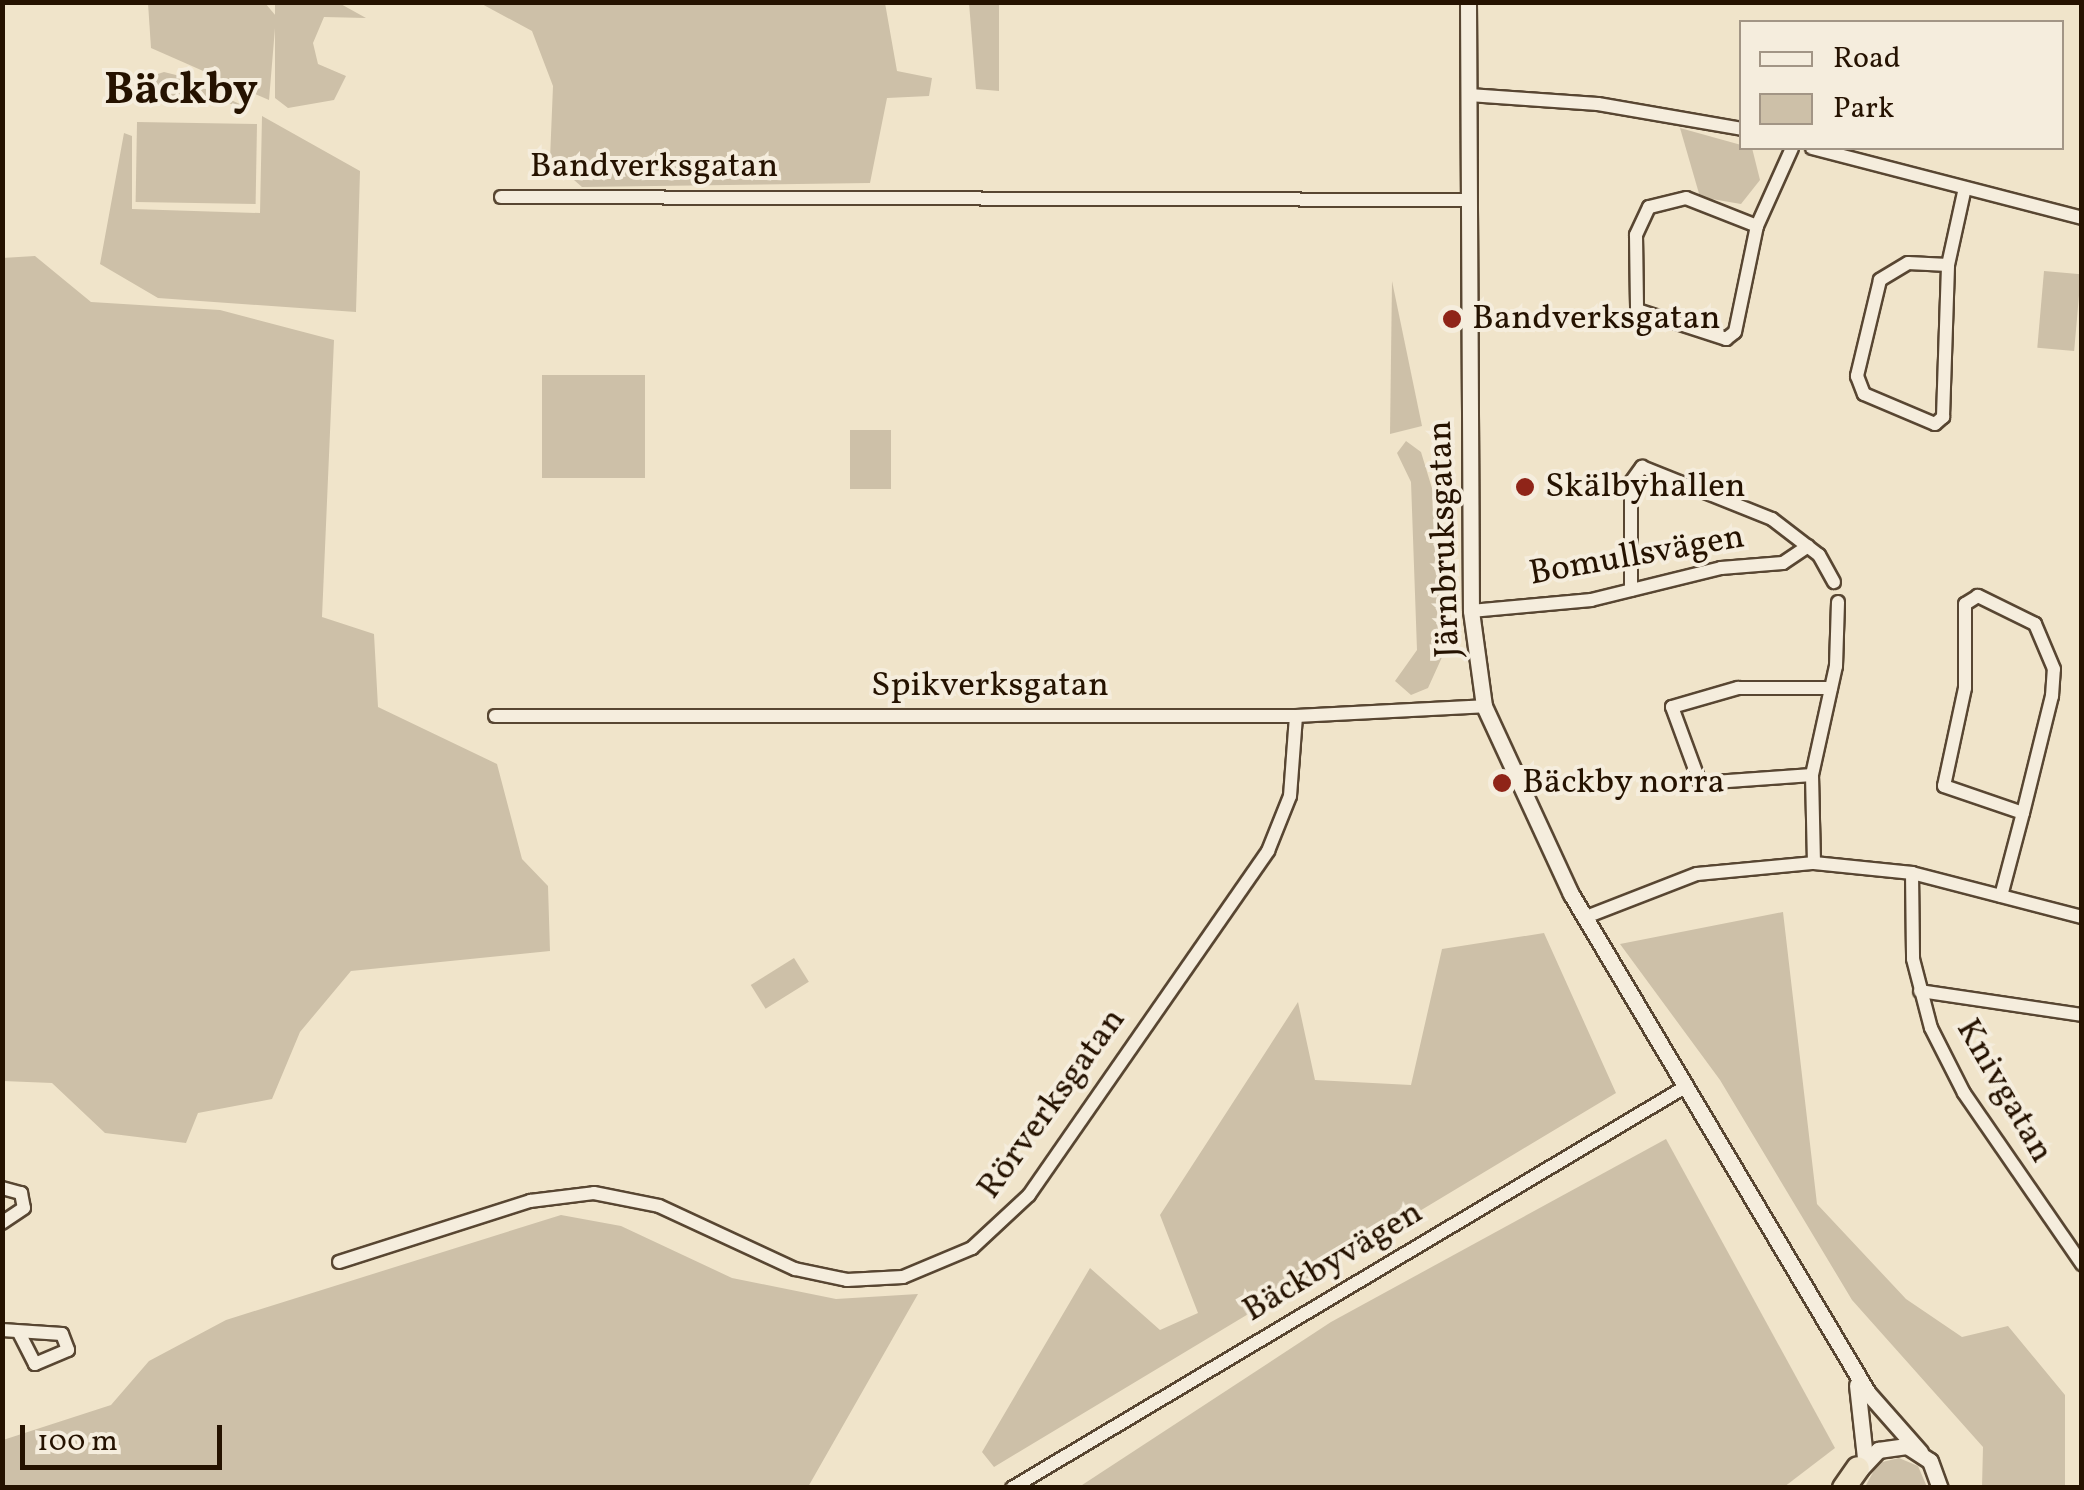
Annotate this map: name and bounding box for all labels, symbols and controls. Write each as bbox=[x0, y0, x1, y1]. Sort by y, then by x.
legend bbox=[1739, 20, 2064, 150]
text: Road bbox=[1833, 38, 1901, 80]
district label: Bäckby bbox=[104, 65, 258, 119]
text: Park bbox=[1833, 88, 1894, 130]
street label: Bandverksgatan bbox=[530, 146, 778, 188]
place label: Bandverksgatan bbox=[1472, 298, 1721, 340]
marker: Bandverksgatan bbox=[1441, 308, 1463, 330]
street label: Järnbruksgatan bbox=[1420, 420, 1470, 658]
place label: Skälbyhallen bbox=[1545, 466, 1746, 508]
marker: Skälbyhallen bbox=[1514, 476, 1536, 498]
street label: Bomullsvägen bbox=[1526, 516, 1748, 596]
street label: Spikverksgatan bbox=[871, 665, 1109, 707]
place label: Bäckby norra bbox=[1522, 762, 1726, 804]
marker: Bäckby norra bbox=[1491, 772, 1513, 794]
street label: Rörverksgatan bbox=[969, 1000, 1135, 1208]
street label: Knivgatan bbox=[1946, 1012, 2062, 1170]
street label: Bäckbyvägen bbox=[1236, 1192, 1430, 1332]
scale bar bbox=[25, 1405, 228, 1467]
text: 100 m bbox=[37, 1421, 118, 1463]

